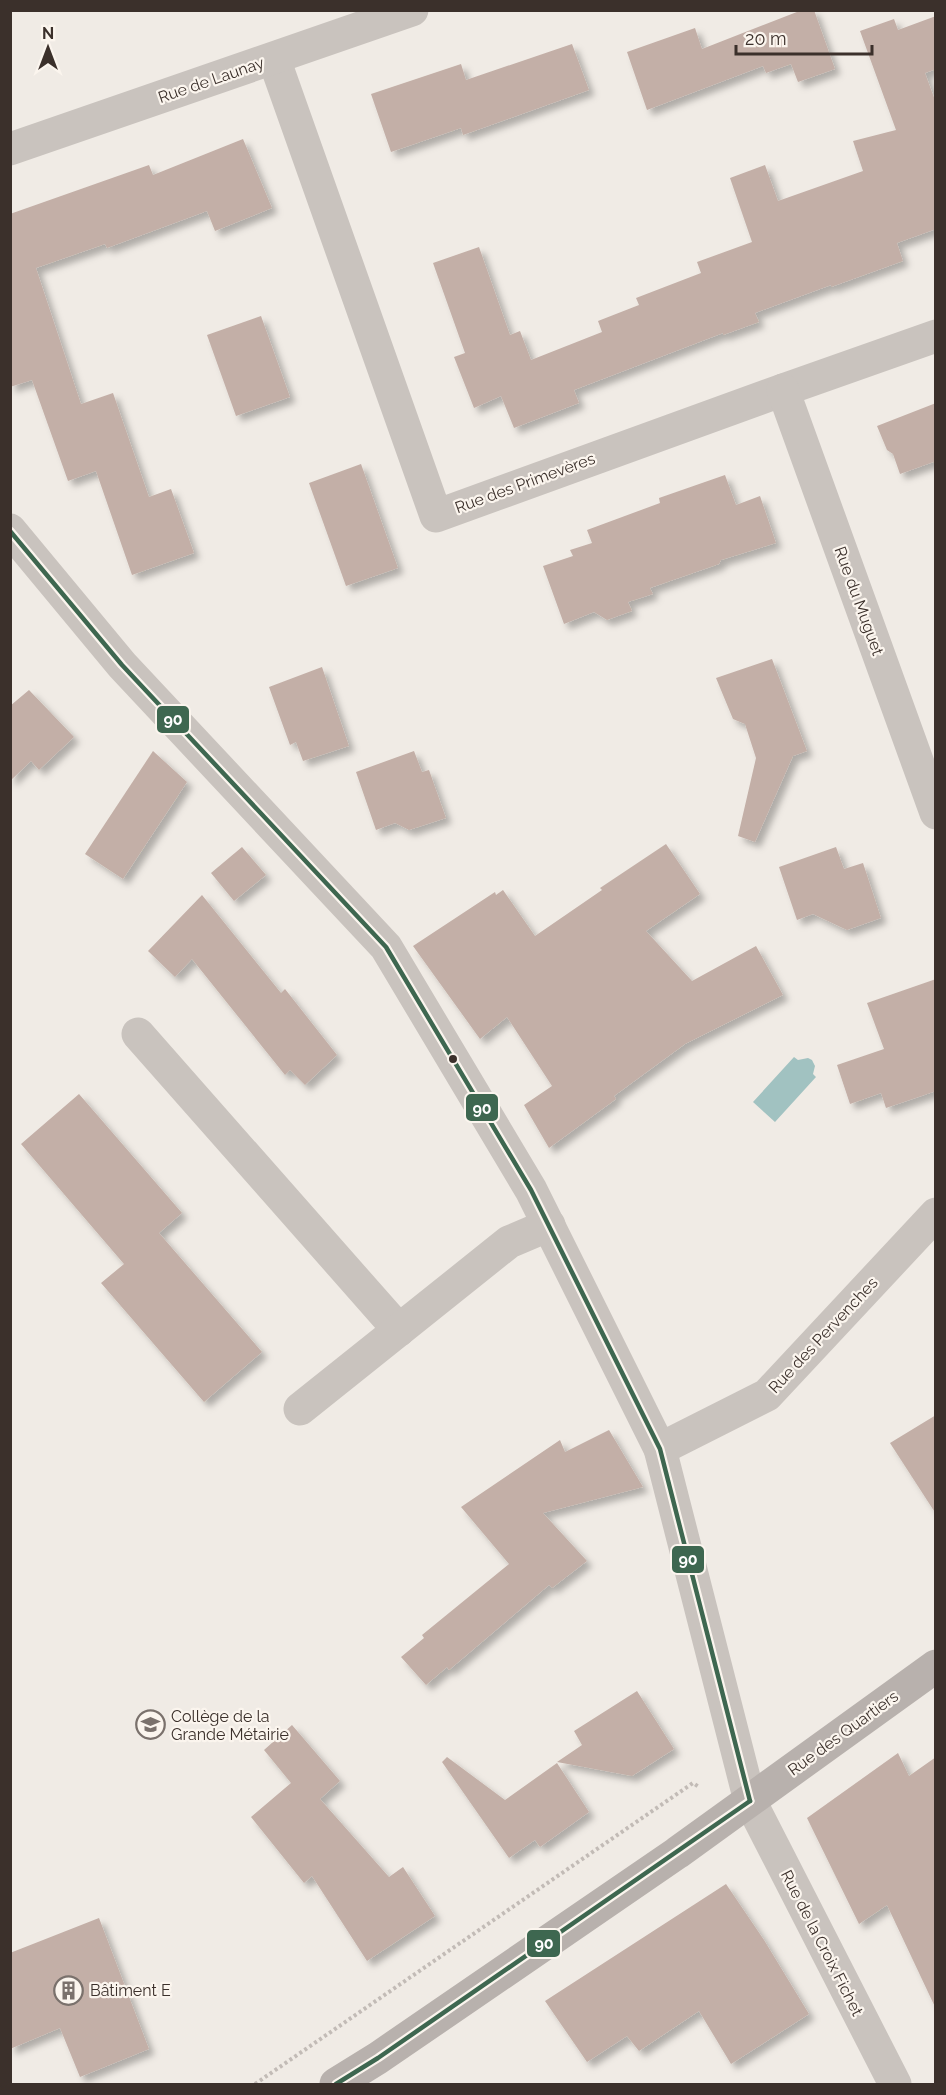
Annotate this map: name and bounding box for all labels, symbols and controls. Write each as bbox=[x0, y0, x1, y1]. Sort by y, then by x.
north arrow bbox=[18, 18, 78, 78]
scale bar bbox=[736, 18, 872, 56]
text: N bbox=[42, 24, 54, 43]
text: 20 m bbox=[745, 28, 787, 49]
street label: Rue de Launay bbox=[156, 53, 267, 107]
street label: Rue des Primevères bbox=[452, 449, 598, 517]
street label: Rue du Muguet bbox=[831, 544, 888, 659]
line badge: 90 bbox=[156, 705, 190, 734]
text: 90 bbox=[163, 710, 183, 729]
unlabelled marker bbox=[447, 1053, 459, 1065]
line badge: 90 bbox=[465, 1093, 499, 1122]
text: 90 bbox=[472, 1099, 492, 1118]
street label: Rue des Pervenches bbox=[764, 1273, 882, 1397]
line badge: 90 bbox=[671, 1545, 705, 1574]
text: 90 bbox=[678, 1550, 698, 1569]
street label: Rue des Quartiers bbox=[784, 1686, 902, 1779]
place label: Collège de la Grande Métairie bbox=[171, 1707, 289, 1744]
school or university icon: Collège de la Grande Métairie bbox=[134, 1709, 166, 1741]
street label: Rue de la Croix Fichet bbox=[777, 1867, 867, 2020]
line badge: 90 bbox=[526, 1929, 561, 1958]
text: 90 bbox=[534, 1934, 554, 1953]
building icon: Bâtiment E bbox=[53, 1974, 85, 2006]
place label: Bâtiment E bbox=[90, 1981, 171, 2000]

